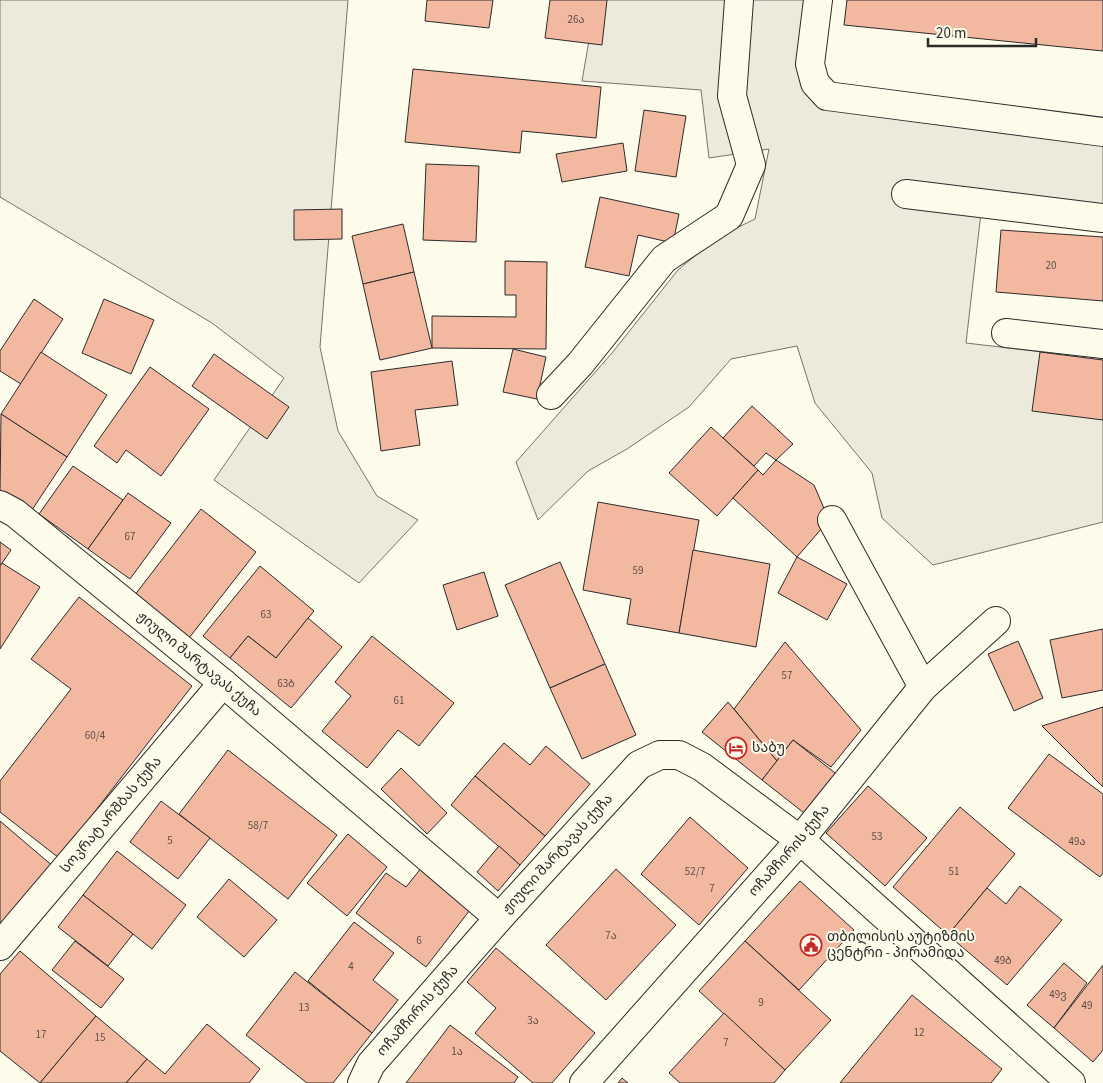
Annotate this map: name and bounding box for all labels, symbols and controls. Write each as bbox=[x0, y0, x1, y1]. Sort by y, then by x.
house number: 26ა bbox=[568, 12, 584, 27]
scale bar bbox=[928, 15, 1036, 47]
text: 20 m bbox=[936, 23, 966, 44]
house number: 20 bbox=[1046, 258, 1056, 273]
house number: 67 bbox=[125, 529, 135, 544]
house number: 59 bbox=[633, 563, 643, 578]
street label: ჟიული შარტავას ქუჩა bbox=[132, 606, 266, 721]
house number: 63 bbox=[261, 607, 271, 622]
house number: 57 bbox=[782, 668, 792, 683]
house number: 63ბ bbox=[277, 676, 295, 691]
house number: 61 bbox=[394, 693, 404, 708]
house number: 60/4 bbox=[85, 728, 106, 743]
hotel icon: საბუ bbox=[724, 736, 748, 760]
place label: საბუ bbox=[752, 738, 785, 758]
street label: სოკრატ არშბას ქუჩა bbox=[56, 752, 167, 878]
street label: ჟიული შარტავას ქუჩა bbox=[497, 790, 618, 918]
street label: ოჩამჩირის ქუჩა bbox=[744, 801, 834, 901]
house number: 58/7 bbox=[248, 818, 268, 833]
house number: 53 bbox=[872, 829, 882, 844]
house number: 5 bbox=[167, 833, 173, 848]
house number: 49ა bbox=[1069, 834, 1085, 849]
house number: 52/7 bbox=[685, 864, 705, 879]
house number: 51 bbox=[949, 864, 959, 879]
house number: 7 bbox=[709, 881, 715, 896]
place label: თბილისის აუტიზმის ცენტრი - პირამიდა bbox=[827, 927, 975, 963]
house number: 7ა bbox=[605, 928, 617, 943]
house number: 6 bbox=[416, 933, 422, 948]
public building icon: თბილისის აუტიზმის ცენტრი - პირამიდა bbox=[799, 933, 823, 957]
house number: 49ბ bbox=[994, 953, 1012, 968]
house number: 4 bbox=[348, 959, 354, 974]
street label: ოჩამჩირის ქუჩა bbox=[372, 961, 463, 1061]
house number: 49ვ bbox=[1049, 987, 1067, 1002]
house number: 9 bbox=[758, 995, 764, 1010]
house number: 49 bbox=[1082, 998, 1092, 1013]
house number: 13 bbox=[299, 1000, 309, 1015]
house number: 3ა bbox=[527, 1013, 539, 1028]
house number: 12 bbox=[914, 1025, 924, 1040]
house number: 17 bbox=[36, 1027, 46, 1042]
house number: 15 bbox=[95, 1030, 105, 1045]
house number: 7 bbox=[723, 1035, 729, 1050]
house number: 1ა bbox=[451, 1044, 463, 1059]

